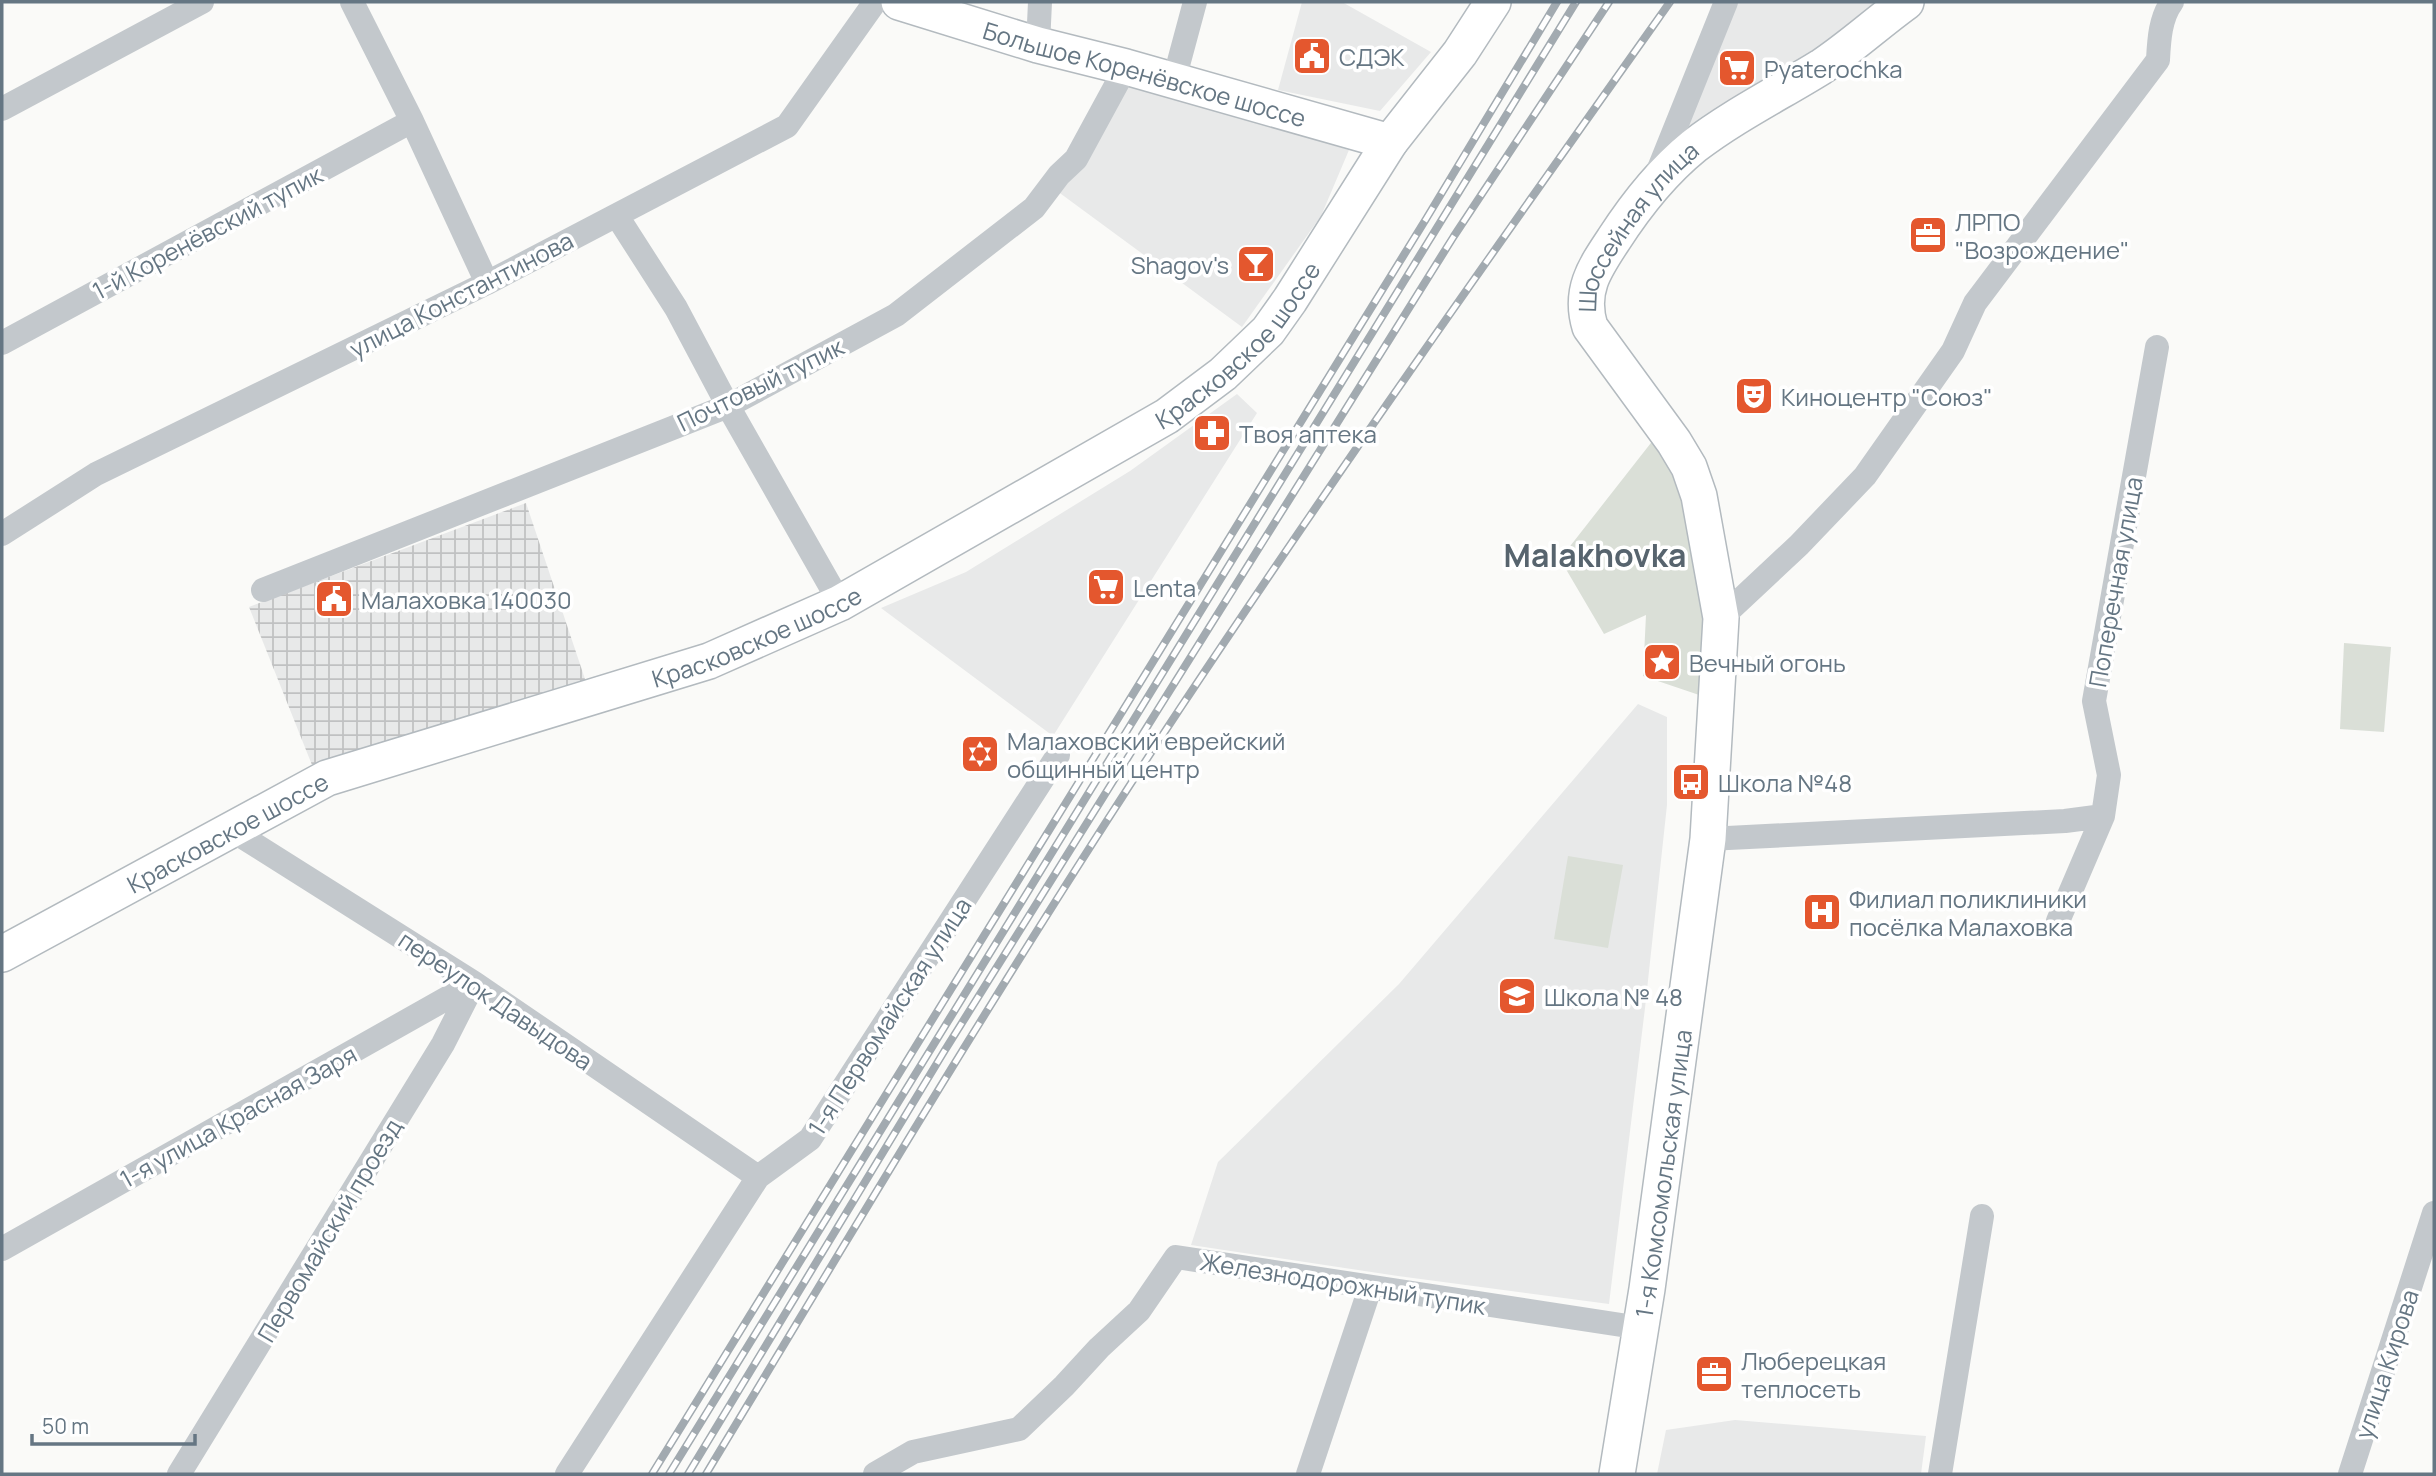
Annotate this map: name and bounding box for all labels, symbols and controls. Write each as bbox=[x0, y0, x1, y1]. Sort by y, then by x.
street label: Большое Коренёвское шоссе bbox=[979, 13, 1310, 134]
public building icon: СДЭК bbox=[1291, 35, 1333, 77]
place label: СДЭК bbox=[1339, 40, 1405, 73]
supermarket icon: Pyaterochka bbox=[1716, 47, 1758, 89]
place label: Pyaterochka bbox=[1764, 52, 1903, 85]
street label: Шоссейная улица bbox=[1569, 133, 1705, 313]
street label: 1-й Коренёвский тупик bbox=[86, 157, 329, 307]
place label: ЛРПО "Возрождение" bbox=[1955, 205, 2129, 266]
office icon: ЛРПО "Возрождение" bbox=[1907, 214, 1949, 256]
street label: улица Константинова bbox=[344, 223, 578, 365]
bar icon: Shagov's bbox=[1235, 243, 1277, 285]
place label: Shagov's bbox=[1131, 248, 1229, 281]
street label: Красковское шоссе bbox=[1149, 255, 1327, 436]
street label: Почтовый тупик bbox=[671, 329, 850, 439]
theatre icon: Киноцентр "Союз" bbox=[1733, 375, 1775, 417]
place label: Киноцентр "Союз" bbox=[1781, 380, 1993, 413]
pharmacy icon: Твоя аптека bbox=[1191, 412, 1233, 454]
place label: Твоя аптека bbox=[1239, 417, 1377, 450]
street label: Поперечная улица bbox=[2080, 474, 2150, 690]
district label: Malakhovka bbox=[1504, 533, 1686, 577]
supermarket icon: Lenta bbox=[1085, 566, 1127, 608]
place label: Lenta bbox=[1133, 571, 1196, 604]
public building icon: Малаховка 140030 bbox=[313, 578, 355, 620]
street label: Красковское шоссе bbox=[647, 578, 867, 694]
place label: Малаховка 140030 bbox=[361, 583, 572, 616]
place icon: Вечный огонь bbox=[1641, 641, 1683, 683]
place label: Вечный огонь bbox=[1689, 646, 1846, 679]
place label: Малаховский еврейский общинный центр bbox=[1007, 724, 1285, 785]
synagogue icon: Малаховский еврейский общинный центр bbox=[959, 733, 1001, 775]
bus stop icon: Школа №48 bbox=[1670, 761, 1712, 803]
street label: Красковское шоссе bbox=[121, 764, 334, 900]
place label: Школа №48 bbox=[1718, 766, 1852, 799]
place label: Филиал поликлиники посёлка Малаховка bbox=[1849, 882, 2087, 943]
street label: 1-я Первомайская улица bbox=[800, 891, 978, 1141]
hospital icon: Филиал поликлиники посёлка Малаховка bbox=[1801, 891, 1843, 933]
street label: переулок Давыдова bbox=[393, 923, 599, 1077]
school or university icon: Школа № 48 bbox=[1496, 975, 1538, 1017]
place label: Школа № 48 bbox=[1544, 980, 1683, 1013]
street label: 1-я Комсомольская улица bbox=[1626, 1027, 1699, 1320]
street label: 1-я улица Красная Заря bbox=[114, 1037, 362, 1195]
street label: Первомайский проезд bbox=[249, 1112, 409, 1348]
street label: Железнодорожный тупик bbox=[1198, 1244, 1489, 1322]
street label: улица Кирова bbox=[2346, 1285, 2426, 1443]
place label: Люберецкая теплосеть bbox=[1741, 1344, 1886, 1405]
office icon: Люберецкая теплосеть bbox=[1693, 1353, 1735, 1395]
scale bar bbox=[32, 1402, 194, 1446]
text: 50 m bbox=[42, 1412, 89, 1440]

